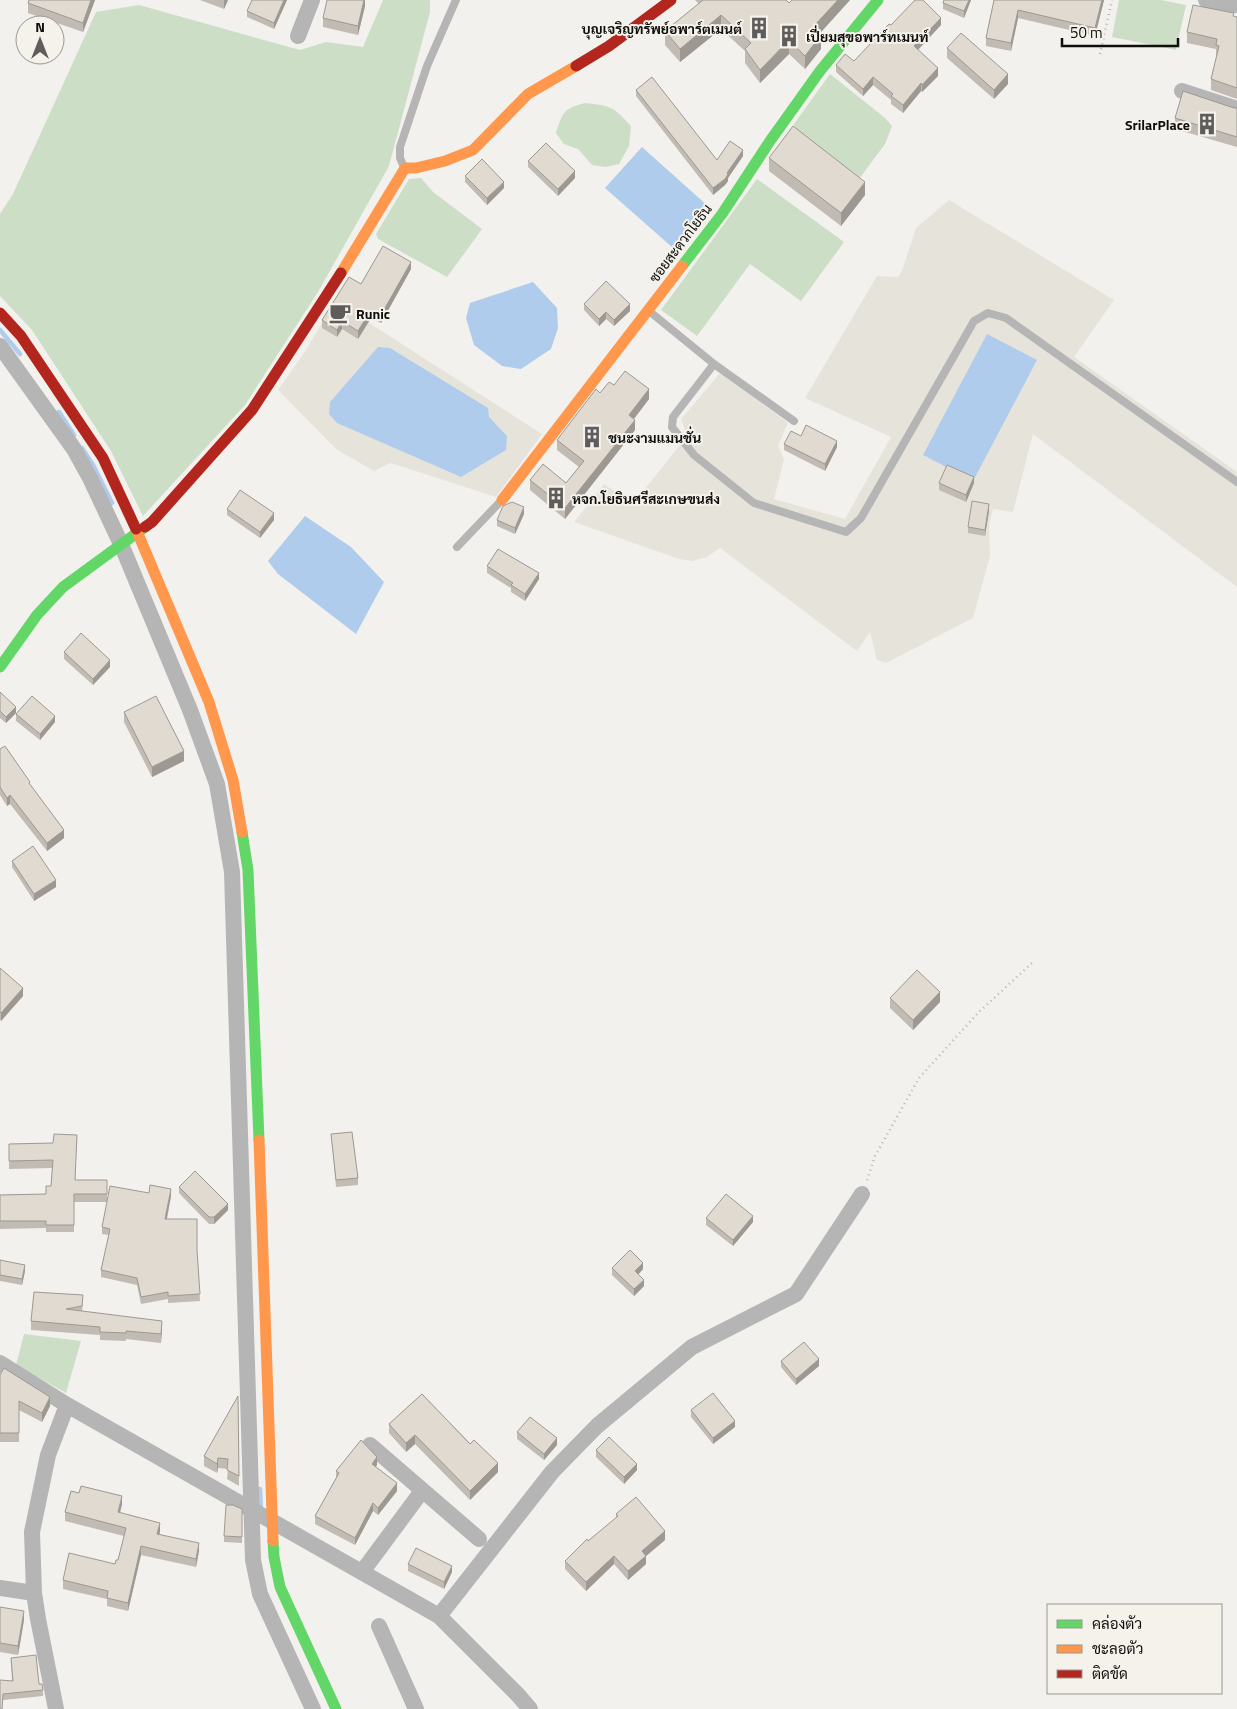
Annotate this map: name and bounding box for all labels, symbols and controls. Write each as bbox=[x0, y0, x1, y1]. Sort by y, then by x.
north arrow bbox=[15, 15, 65, 65]
building icon: บุญเจริญทรัพย์อพาร์ตเมนต์ bbox=[746, 15, 772, 41]
scale bar bbox=[1062, 15, 1178, 47]
text: N bbox=[35, 16, 45, 37]
place label: บุญเจริญทรัพย์อพาร์ตเมนต์ bbox=[582, 18, 743, 40]
text: 50 m bbox=[1070, 21, 1103, 44]
building icon: เปี่ยมสุขอพาร์ทเมนท์ bbox=[776, 23, 802, 49]
place label: เปี่ยมสุขอพาร์ทเมนท์ bbox=[806, 25, 929, 48]
building icon: SrilarPlace bbox=[1194, 111, 1220, 137]
place label: SrilarPlace bbox=[1125, 114, 1190, 135]
street label: ซอยสะดวกโยธิน bbox=[643, 199, 717, 287]
cafe icon: Runic bbox=[327, 300, 353, 326]
place label: Runic bbox=[356, 303, 390, 324]
building icon: ชนะงามแมนชั่น bbox=[579, 424, 605, 450]
place label: ชนะงามแมนชั่น bbox=[608, 426, 701, 448]
building icon: หจก.โยธินศรีสะเกษขนส่ง bbox=[543, 485, 569, 511]
place label: หจก.โยธินศรีสะเกษขนส่ง bbox=[572, 488, 720, 509]
legend bbox=[1047, 1604, 1222, 1694]
text: คล่องตัว bbox=[1092, 1612, 1142, 1635]
text: ชะลอตัว bbox=[1092, 1637, 1143, 1660]
text: ติดขัด bbox=[1092, 1662, 1128, 1685]

